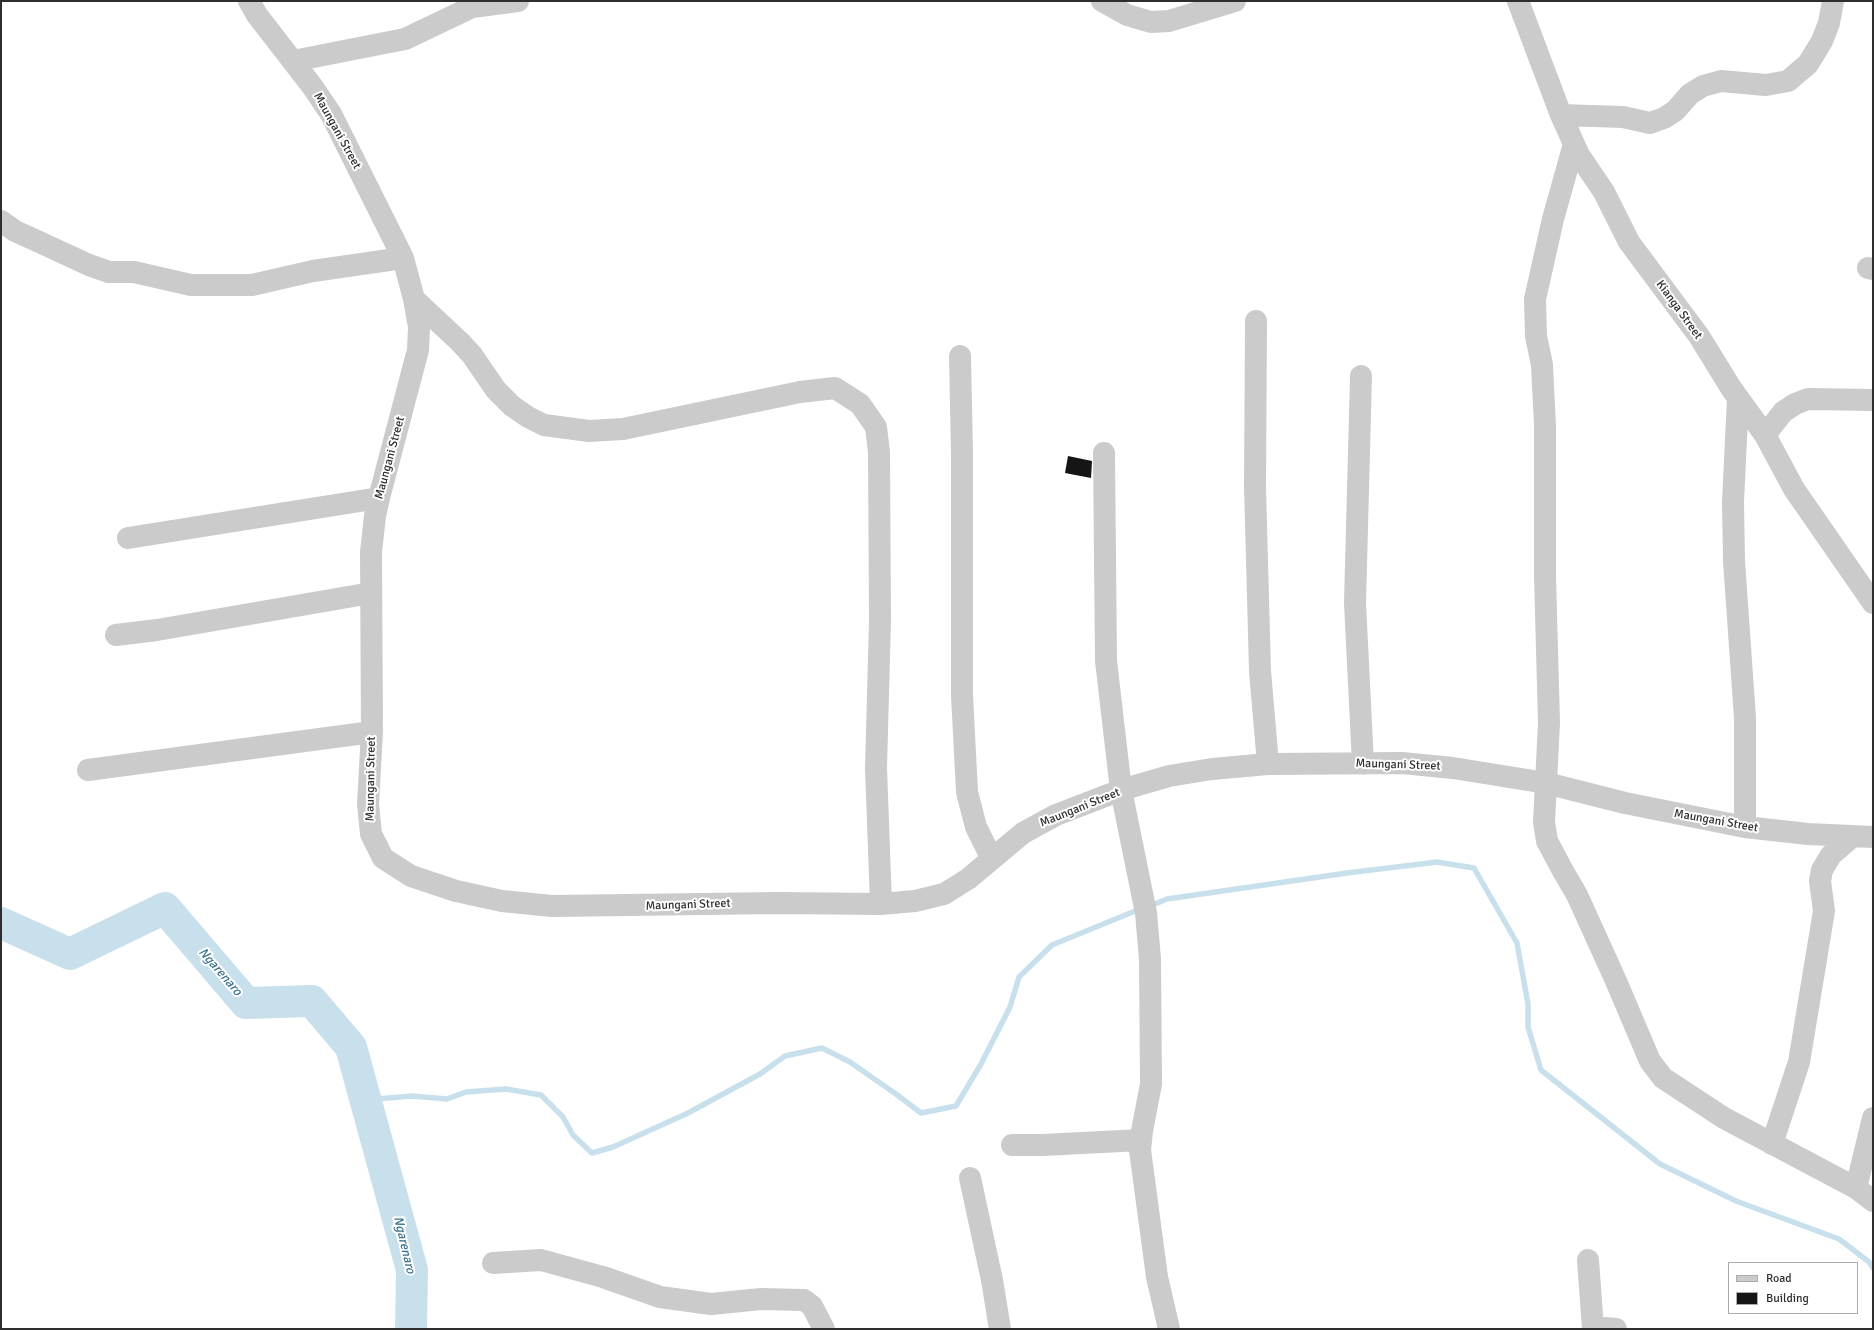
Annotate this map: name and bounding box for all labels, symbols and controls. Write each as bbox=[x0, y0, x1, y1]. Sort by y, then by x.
street label: Maungani Street bbox=[310, 90, 364, 172]
street label: Kianga Street bbox=[1653, 278, 1705, 342]
street label: Maungani Street bbox=[372, 415, 408, 501]
street label: Maungani Street bbox=[363, 736, 379, 822]
street label: Maungani Street bbox=[1355, 756, 1441, 774]
street label: Maungani Street bbox=[1038, 785, 1122, 831]
street label: Maungani Street bbox=[1673, 807, 1759, 835]
street label: Maungani Street bbox=[645, 896, 731, 914]
water label: Ngarenaro bbox=[195, 945, 245, 999]
water label: Ngarenaro bbox=[390, 1215, 418, 1275]
legend bbox=[1728, 1262, 1858, 1314]
text: Road bbox=[1766, 1271, 1792, 1286]
text: Building bbox=[1766, 1291, 1809, 1306]

